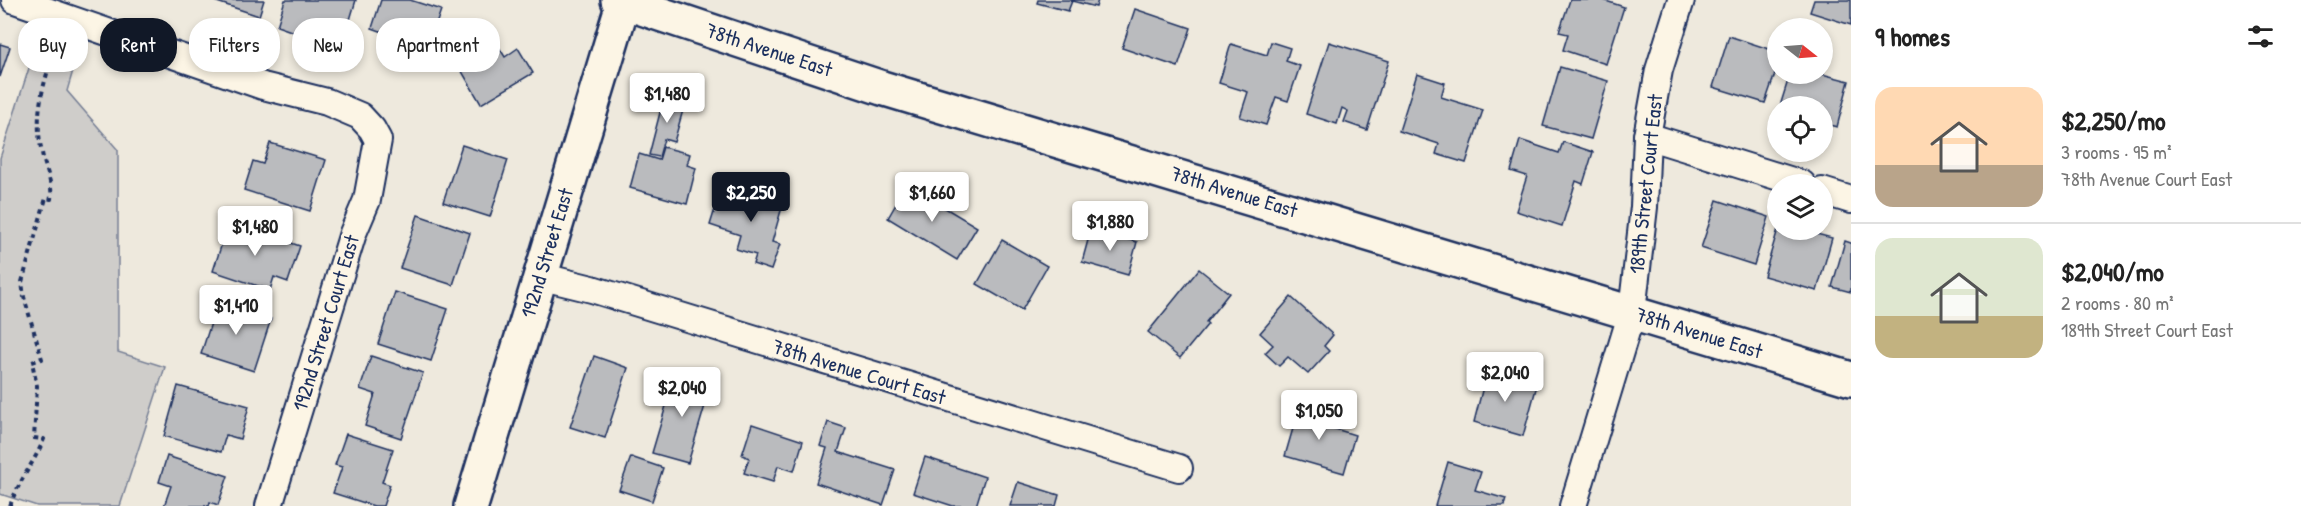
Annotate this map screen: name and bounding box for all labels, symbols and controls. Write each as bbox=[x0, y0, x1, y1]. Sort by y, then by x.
street label: 78th Avenue East bbox=[702, 15, 837, 84]
chip: Buy bbox=[18, 18, 88, 72]
chip: Rent bbox=[100, 18, 177, 72]
chip: Filters bbox=[189, 18, 280, 72]
chip: New bbox=[292, 18, 364, 72]
chip: Apartment bbox=[376, 18, 500, 72]
north arrow bbox=[1767, 18, 1833, 84]
map controls bbox=[1767, 18, 1833, 240]
text: 9 homes bbox=[1875, 19, 1950, 54]
icon: filters bbox=[2244, 20, 2277, 53]
pin: $1,480 bbox=[618, 73, 716, 124]
text: $1,480 bbox=[644, 79, 690, 106]
street label: 189th Street Court East bbox=[1622, 92, 1669, 275]
button: locate bbox=[1767, 96, 1833, 162]
text: $2,250/mo bbox=[2061, 103, 2166, 138]
icon: home bbox=[1923, 111, 1995, 183]
text: 3 rooms · 95 m² bbox=[2061, 138, 2171, 165]
street label: 78th Avenue East bbox=[1167, 158, 1302, 225]
text: 78th Avenue Court East bbox=[2061, 165, 2232, 192]
pin: $2,250 bbox=[702, 172, 800, 223]
pin: $1,660 bbox=[883, 172, 981, 223]
button: layers bbox=[1767, 174, 1833, 240]
text: $2,250 bbox=[726, 178, 776, 205]
text: $1,660 bbox=[909, 178, 955, 205]
street label: 192nd Street East bbox=[513, 184, 580, 321]
pin: $1,880 bbox=[1061, 201, 1159, 252]
pin: $1,480 bbox=[206, 206, 304, 257]
text: $1,880 bbox=[1086, 207, 1134, 234]
text: $1,480 bbox=[232, 212, 278, 239]
street label: 192nd Street Court East bbox=[285, 231, 366, 414]
text: $2,040/mo bbox=[2061, 254, 2164, 289]
icon: home bbox=[1923, 262, 1995, 334]
pin: $1,410 bbox=[187, 285, 285, 336]
text: 2 rooms · 80 m² bbox=[2061, 289, 2174, 316]
text: $1,410 bbox=[213, 291, 259, 318]
street label: 78th Avenue East bbox=[1632, 299, 1767, 366]
text: 189th Street Court East bbox=[2061, 316, 2233, 343]
street label: 78th Avenue Court East bbox=[769, 331, 950, 412]
pin: $2,040 bbox=[1456, 352, 1554, 403]
text: $2,040 bbox=[1481, 358, 1529, 385]
pin: $2,040 bbox=[633, 367, 731, 418]
text: $2,040 bbox=[658, 373, 706, 400]
pin: $1,050 bbox=[1270, 390, 1368, 441]
text: $1,050 bbox=[1295, 396, 1343, 423]

